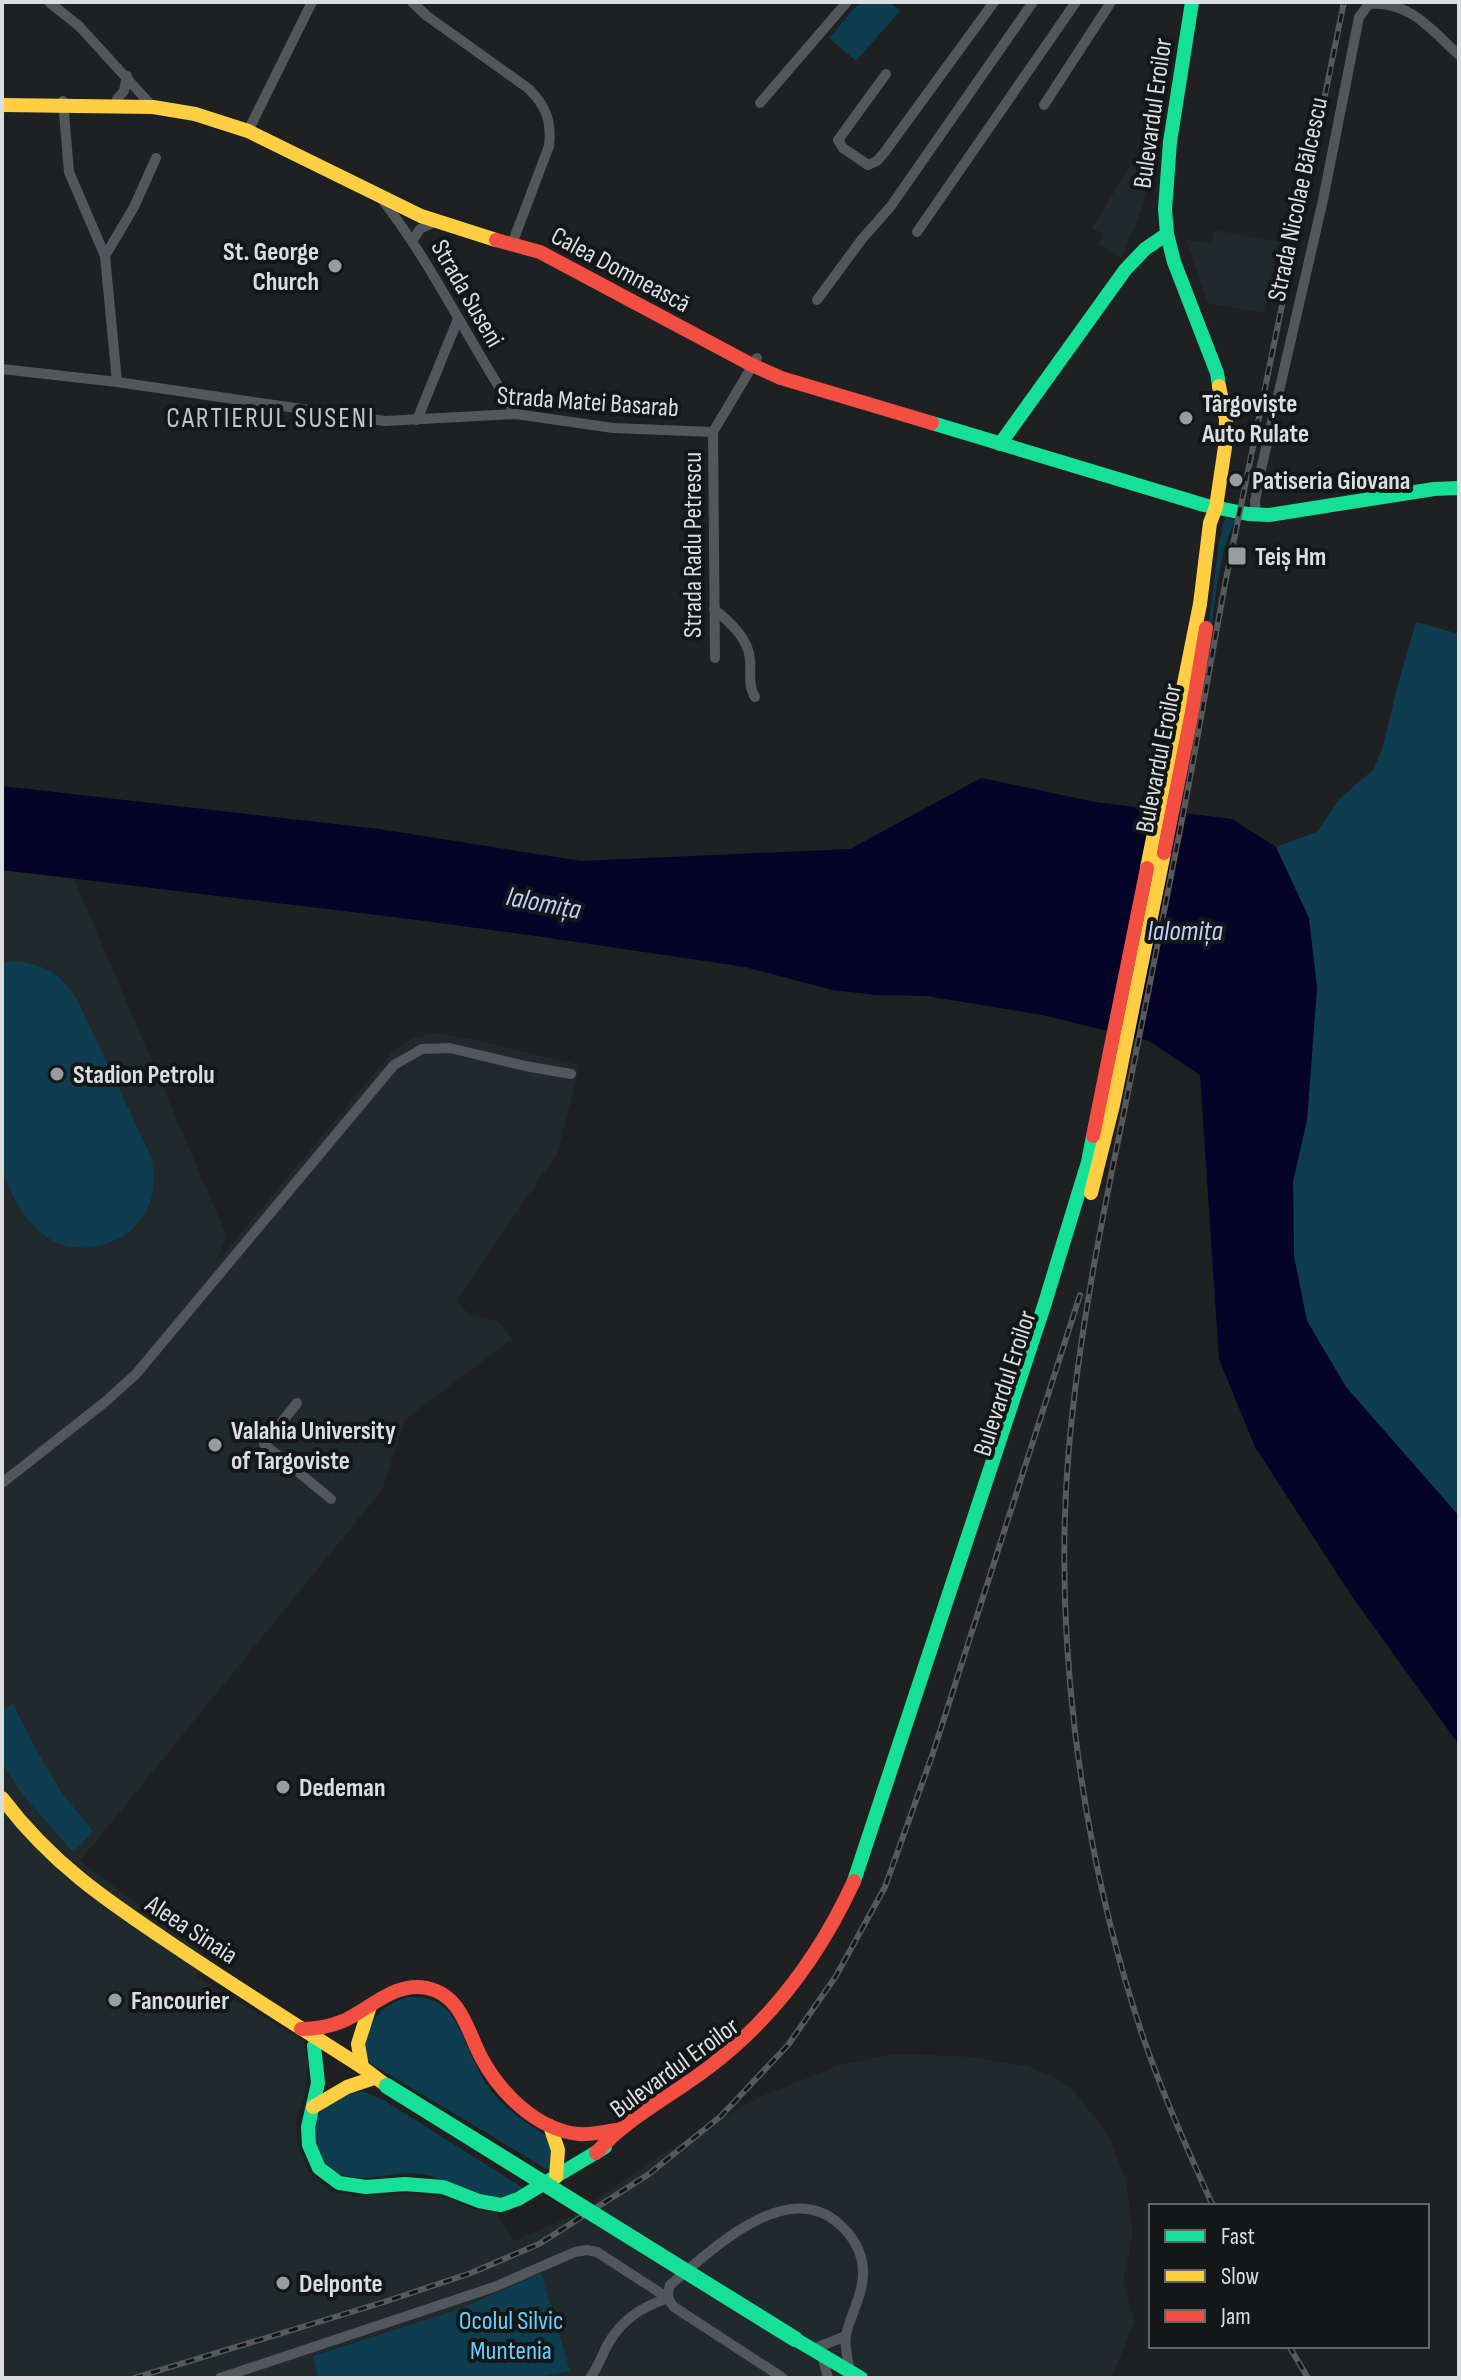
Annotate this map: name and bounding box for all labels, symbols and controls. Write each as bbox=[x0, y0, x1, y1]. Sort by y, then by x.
street label: Bulevardul Eroilor bbox=[1128, 36, 1179, 190]
street label: Strada Nicolae Bălcescu bbox=[1262, 95, 1335, 304]
street label: Calea Domnească bbox=[546, 221, 695, 320]
street label: Strada Suseni bbox=[424, 235, 510, 353]
place label: St. George Church bbox=[223, 237, 319, 298]
marker: St. George Church bbox=[326, 257, 344, 275]
street label: Strada Matei Basarab bbox=[496, 381, 680, 424]
place label: Târgoviște Auto Rulate bbox=[1201, 389, 1309, 450]
district label: CARTIERUL SUSENI bbox=[166, 402, 376, 435]
marker: Târgoviște Auto Rulate bbox=[1177, 409, 1195, 427]
street label: Strada Radu Petrescu bbox=[678, 452, 709, 638]
place label: Patiseria Giovana bbox=[1252, 466, 1410, 497]
marker: Patiseria Giovana bbox=[1227, 471, 1245, 489]
place label: Teiș Hm bbox=[1255, 542, 1326, 573]
marker: Teiș Hm bbox=[1226, 545, 1248, 567]
street label: Bulevardul Eroilor bbox=[1130, 680, 1189, 836]
water label: Ialomița bbox=[503, 880, 585, 927]
water label: Ialomița bbox=[1147, 915, 1223, 948]
place label: Stadion Petrolu bbox=[73, 1060, 215, 1091]
marker: Stadion Petrolu bbox=[48, 1065, 66, 1083]
street label: Bulevardul Eroilor bbox=[967, 1306, 1044, 1460]
place label: Valahia University of Targoviste bbox=[231, 1416, 396, 1477]
marker: Valahia University of Targoviste bbox=[206, 1436, 224, 1454]
place label: Dedeman bbox=[299, 1773, 385, 1804]
marker: Dedeman bbox=[274, 1778, 292, 1796]
street label: Aleea Sinaia bbox=[139, 1889, 243, 1971]
place label: Fancourier bbox=[131, 1986, 229, 2017]
marker: Fancourier bbox=[106, 1991, 124, 2009]
street label: Bulevardul Eroilor bbox=[605, 2011, 746, 2125]
legend bbox=[1149, 2204, 1429, 2348]
text: Fast bbox=[1221, 2222, 1255, 2251]
text: Slow bbox=[1221, 2262, 1259, 2291]
place label: Delponte bbox=[299, 2269, 383, 2300]
marker: Delponte bbox=[274, 2274, 292, 2292]
text: Jam bbox=[1220, 2302, 1251, 2331]
park label: Ocolul Silvic Muntenia bbox=[459, 2306, 563, 2367]

